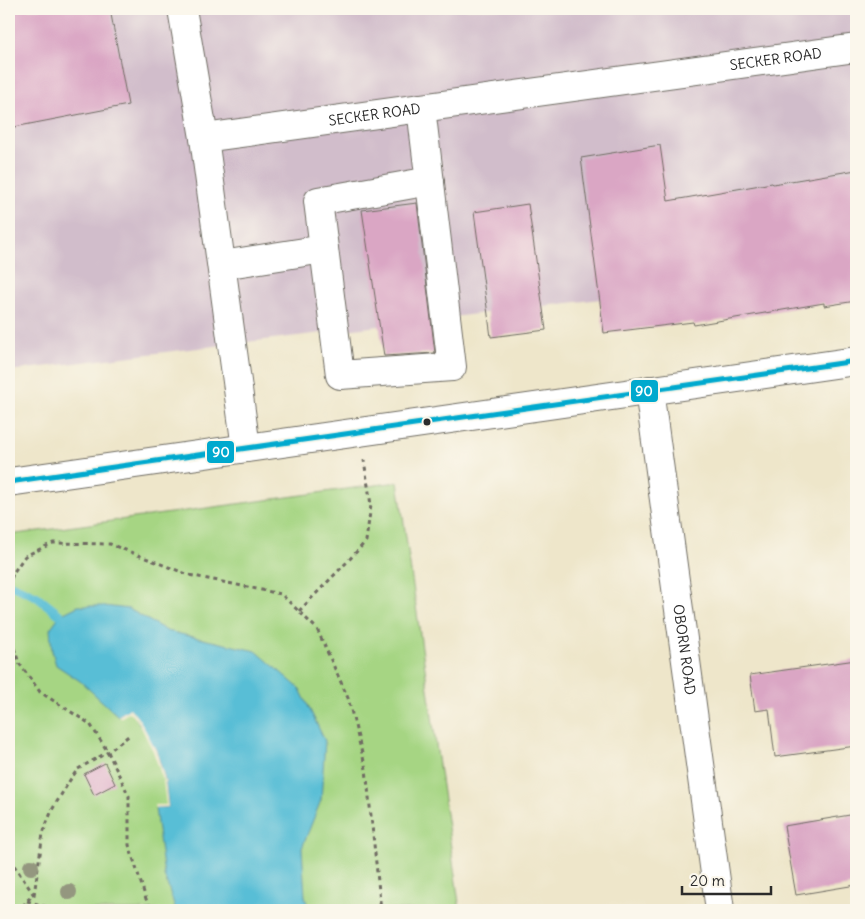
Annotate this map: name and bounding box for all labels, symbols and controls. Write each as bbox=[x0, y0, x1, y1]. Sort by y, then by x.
street label: SECKER ROAD bbox=[729, 44, 823, 74]
street label: SECKER ROAD bbox=[327, 99, 422, 130]
line badge: 90 bbox=[630, 379, 659, 403]
text: 90 bbox=[635, 382, 653, 400]
unlabelled marker bbox=[422, 417, 432, 427]
line badge: 90 bbox=[206, 440, 235, 464]
text: 90 bbox=[212, 443, 230, 461]
street label: OBORN ROAD bbox=[669, 603, 700, 696]
scale bar bbox=[682, 864, 771, 896]
text: 20 m bbox=[690, 871, 725, 890]

